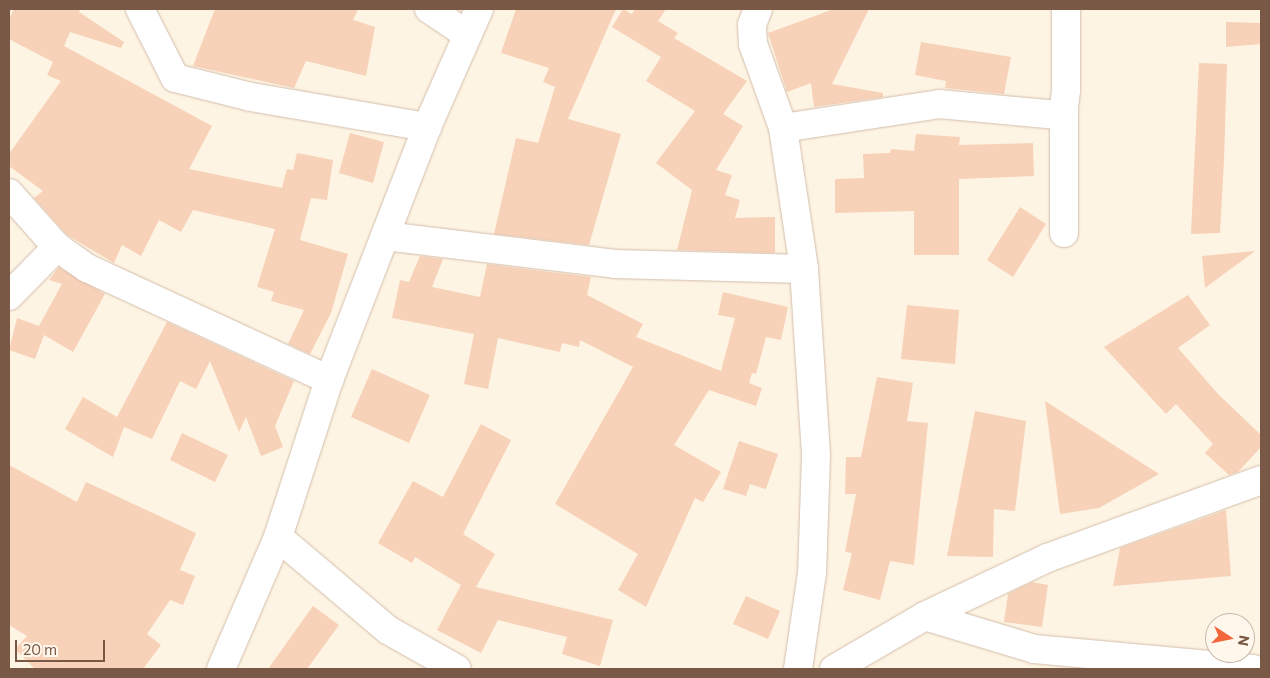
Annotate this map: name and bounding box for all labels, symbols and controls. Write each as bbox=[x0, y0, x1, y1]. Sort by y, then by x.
north arrow bbox=[1205, 613, 1255, 663]
scale bar bbox=[18, 630, 108, 662]
text: N bbox=[1235, 634, 1254, 648]
text: 20 m bbox=[23, 640, 57, 658]

